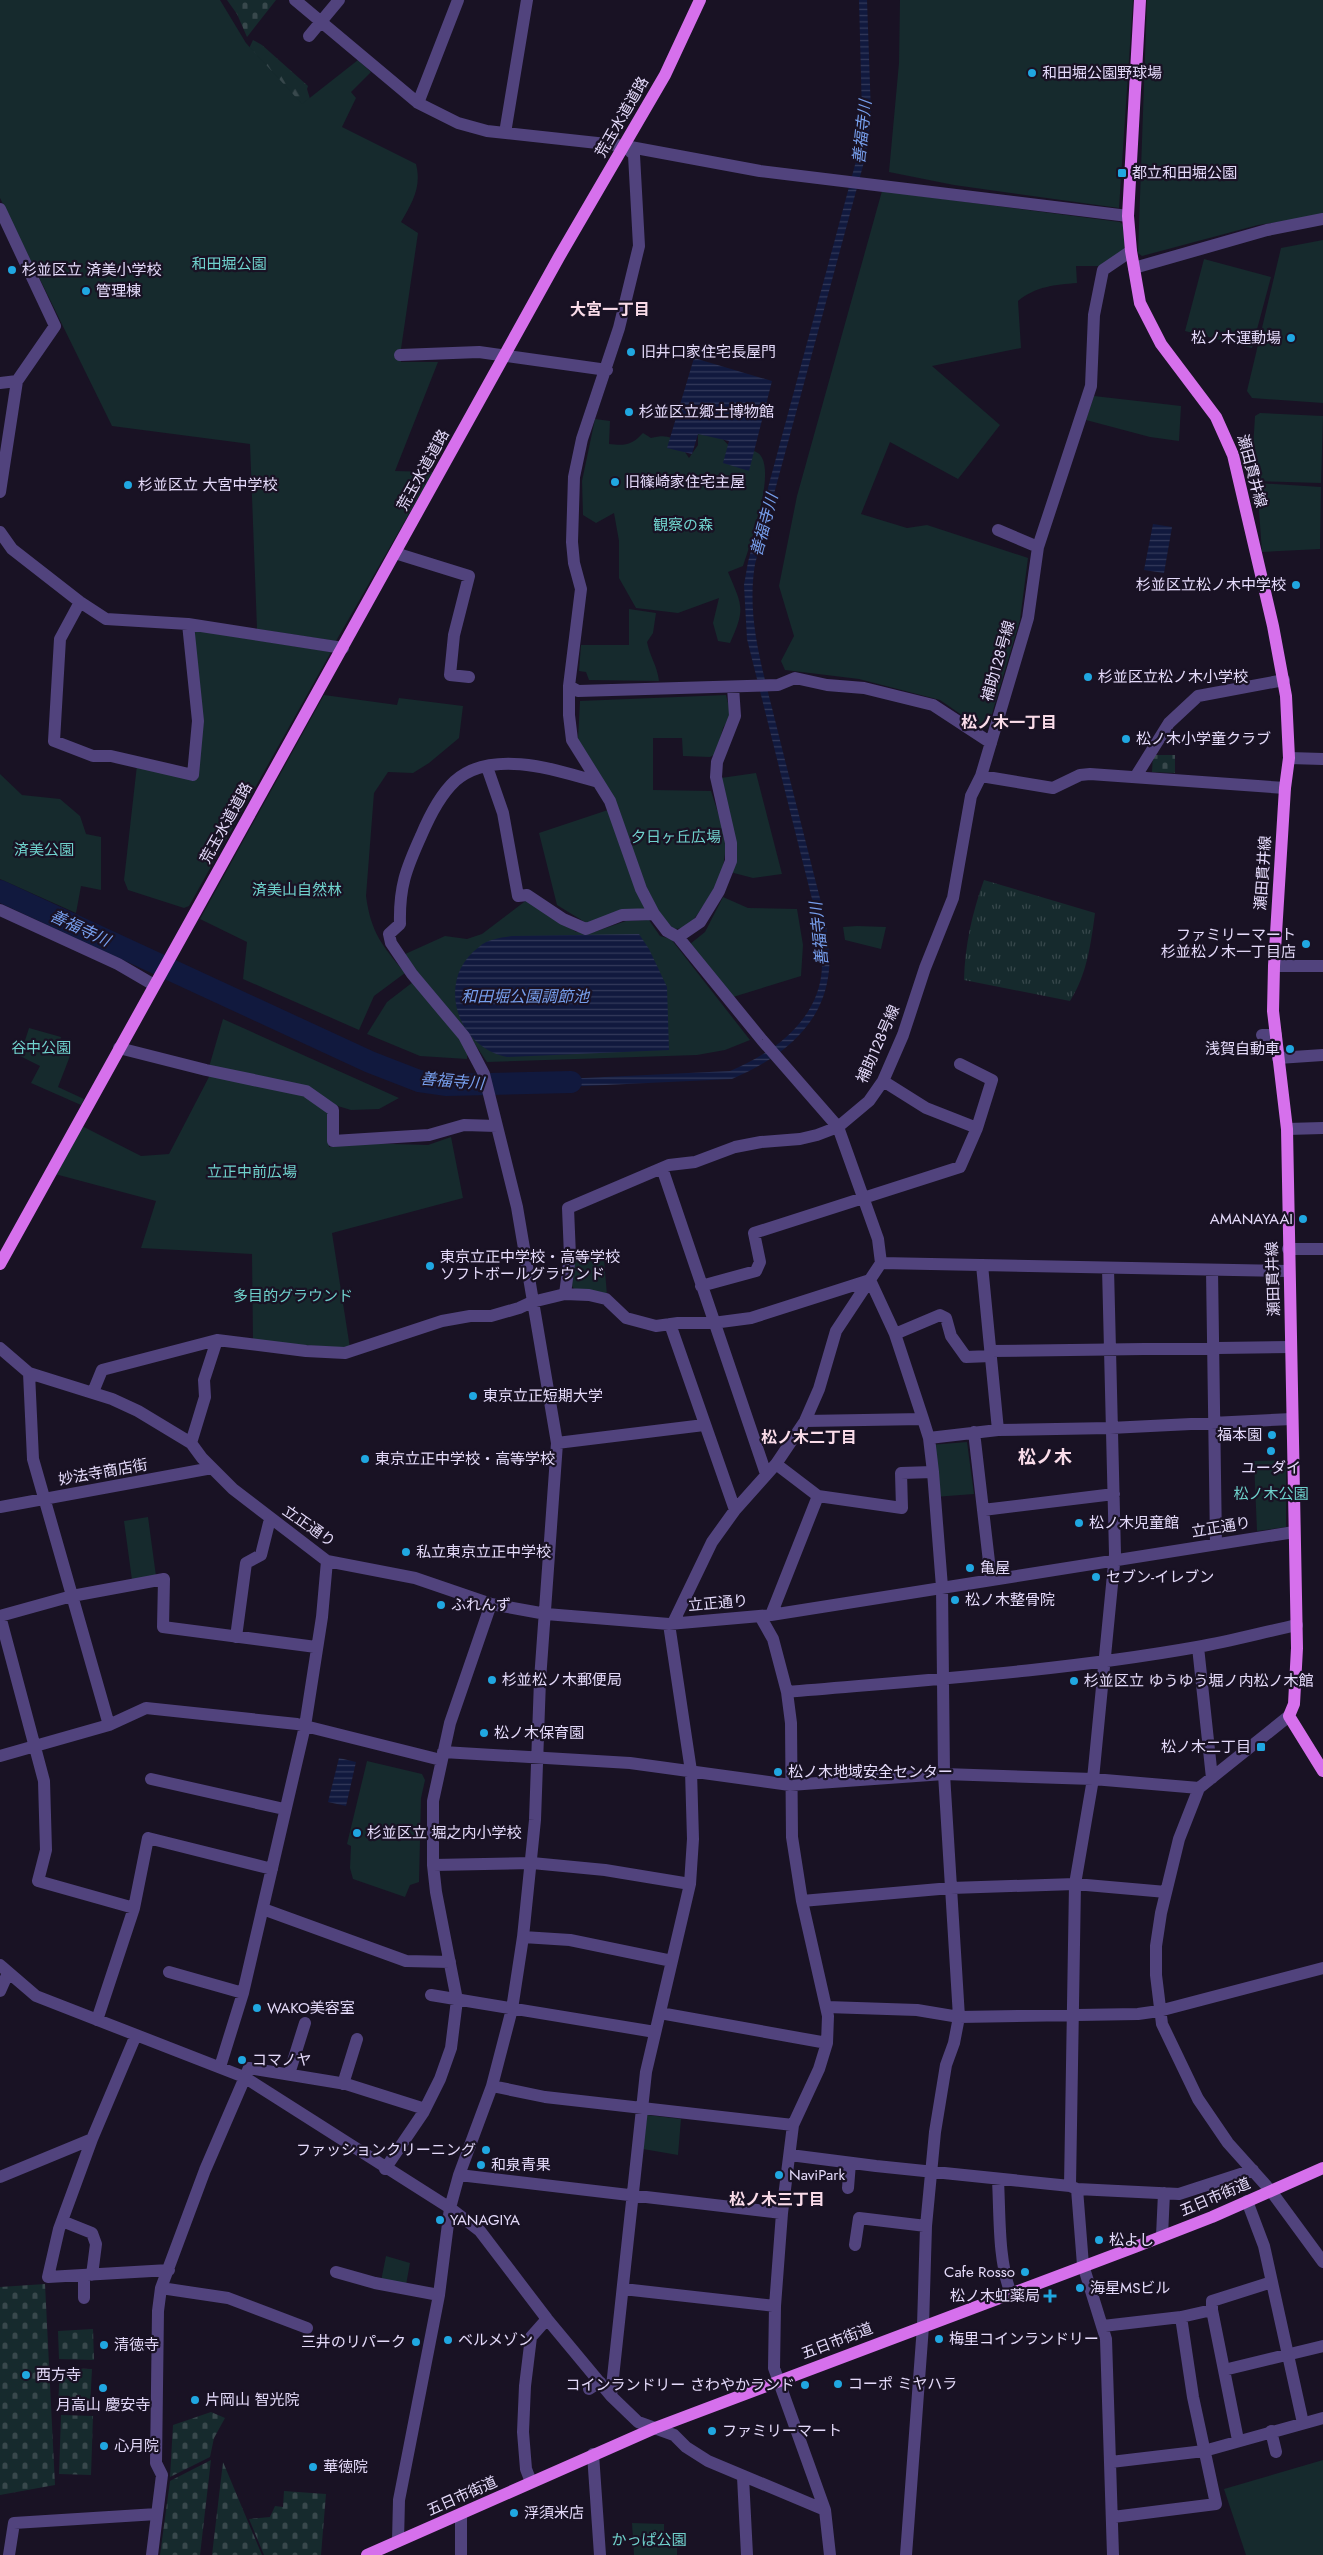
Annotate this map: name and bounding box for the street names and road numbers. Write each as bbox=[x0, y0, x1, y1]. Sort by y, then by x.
street label: 荒玉水道道路 bbox=[590, 73, 654, 161]
street label: 荒玉水道道路 bbox=[392, 425, 454, 515]
street label: 瀬田貫井線 bbox=[1232, 432, 1272, 510]
street label: 補助128号線 bbox=[976, 618, 1020, 704]
street label: 荒玉水道道路 bbox=[195, 778, 257, 868]
street label: 瀬田貫井線 bbox=[1249, 835, 1277, 911]
street label: 補助128号線 bbox=[851, 1001, 905, 1087]
street label: 瀬田貫井線 bbox=[1261, 1241, 1285, 1317]
street label: 妙法寺商店街 bbox=[57, 1453, 149, 1491]
street label: 立正通り bbox=[278, 1500, 340, 1552]
street label: 立正通り bbox=[1190, 1511, 1252, 1543]
street label: 立正通り bbox=[687, 1589, 749, 1617]
street label: 五日市街道 bbox=[1176, 2172, 1254, 2222]
street label: 五日市街道 bbox=[798, 2317, 876, 2365]
street label: 五日市街道 bbox=[423, 2471, 501, 2521]

